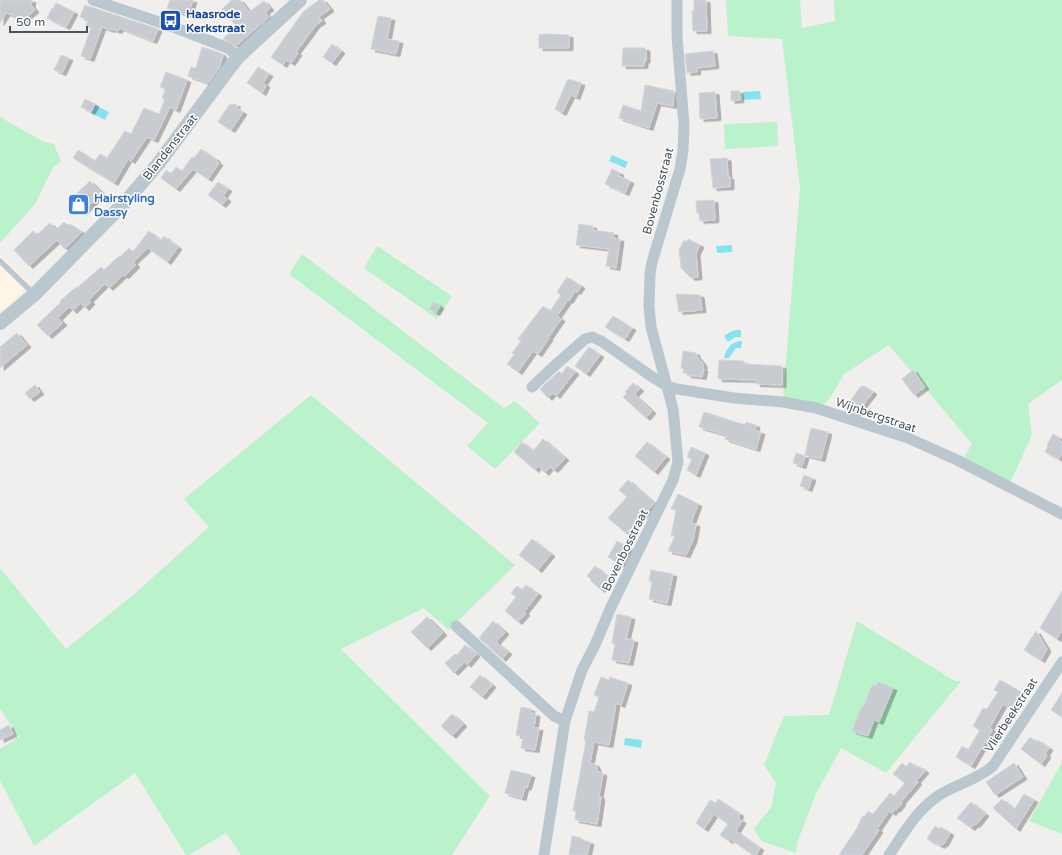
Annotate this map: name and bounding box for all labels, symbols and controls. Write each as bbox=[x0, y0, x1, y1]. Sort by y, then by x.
place label: Haasrode Kerkstraat bbox=[186, 7, 245, 35]
scale bar bbox=[10, 8, 87, 34]
bus stop icon: Haasrode Kerkstraat bbox=[157, 8, 183, 34]
text: 50 m bbox=[16, 15, 45, 29]
street label: Blandenstraat bbox=[140, 111, 200, 183]
street label: Bovenbosstraat bbox=[640, 146, 676, 236]
place label: Hairstyling Dassy bbox=[94, 191, 155, 220]
shop icon: Hairstyling Dassy bbox=[66, 192, 92, 218]
street label: Wijnbergstraat bbox=[834, 395, 919, 436]
street label: Bovenbosstraat bbox=[599, 506, 651, 593]
street label: Vlierbeekstraat bbox=[982, 675, 1041, 755]

